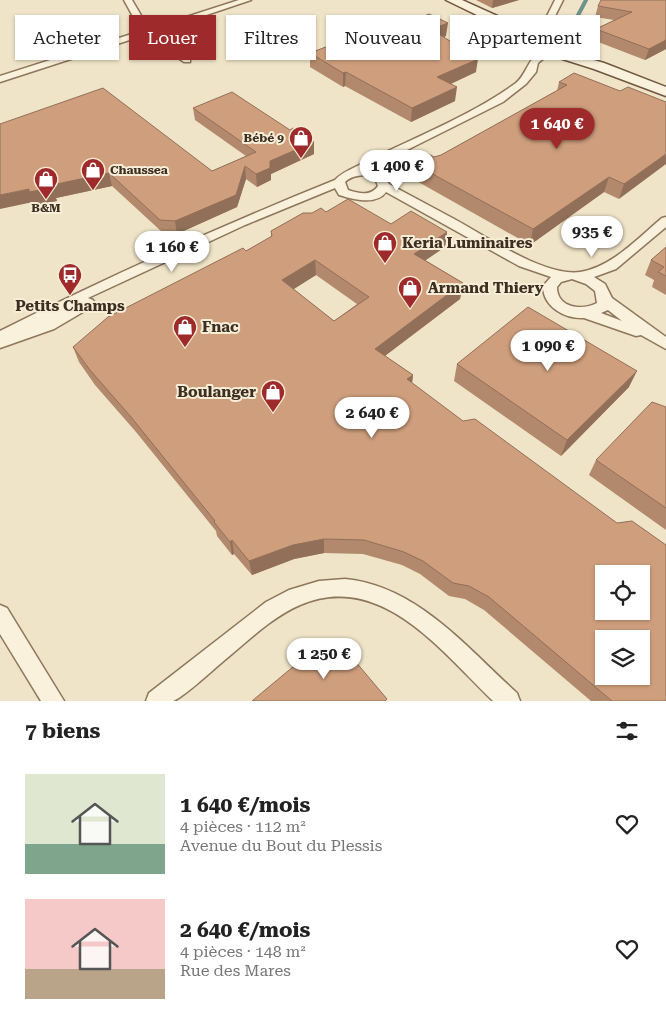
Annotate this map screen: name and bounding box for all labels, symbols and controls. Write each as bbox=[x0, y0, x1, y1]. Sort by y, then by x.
chip: Acheter bbox=[15, 15, 119, 60]
chip: Louer bbox=[129, 15, 216, 60]
chip: Filtres bbox=[226, 15, 316, 60]
chip: Nouveau bbox=[326, 15, 440, 60]
chip: Appartement bbox=[450, 15, 600, 60]
pin: 1 640 € bbox=[511, 108, 603, 150]
text: 1 640 € bbox=[531, 114, 583, 133]
shop icon: Bébé 9 bbox=[288, 125, 314, 159]
place label: Bébé 9 bbox=[243, 131, 284, 145]
pin: 1 400 € bbox=[351, 150, 443, 192]
text: 1 400 € bbox=[371, 156, 423, 175]
shop icon: Chaussea bbox=[80, 157, 106, 191]
place label: Chaussea bbox=[110, 163, 168, 177]
shop icon: B&M bbox=[33, 166, 59, 200]
place label: B&M bbox=[31, 201, 61, 215]
pin: 935 € bbox=[557, 216, 627, 258]
text: 935 € bbox=[572, 222, 612, 241]
pin: 1 160 € bbox=[126, 230, 218, 273]
shop icon: Keria Luminaires bbox=[372, 230, 398, 264]
place label: Keria Luminaires bbox=[402, 234, 533, 252]
text: 1 160 € bbox=[146, 237, 198, 256]
bus stop icon: Petits Champs bbox=[57, 262, 83, 296]
shop icon: Armand Thiery bbox=[397, 275, 423, 309]
place label: Armand Thiery bbox=[428, 279, 544, 297]
place label: Petits Champs bbox=[15, 297, 125, 315]
shop icon: Fnac bbox=[172, 314, 198, 348]
place label: Fnac bbox=[202, 318, 239, 336]
pin: 1 090 € bbox=[502, 330, 594, 372]
text: 1 090 € bbox=[522, 336, 574, 355]
shop icon: Boulanger bbox=[260, 379, 286, 413]
place label: Boulanger bbox=[177, 383, 256, 401]
pin: 2 640 € bbox=[326, 396, 418, 439]
text: 2 640 € bbox=[346, 403, 398, 422]
map controls bbox=[595, 565, 650, 685]
button: locate bbox=[595, 565, 650, 620]
button: layers bbox=[595, 630, 650, 685]
pin: 1 250 € bbox=[278, 638, 370, 680]
text: 1 250 € bbox=[298, 644, 350, 663]
icon: filters bbox=[613, 717, 641, 745]
text: 7 biens bbox=[25, 719, 100, 743]
text: 1 640 €/mois bbox=[180, 793, 310, 817]
icon: home bbox=[65, 794, 125, 854]
icon: heart bbox=[613, 810, 641, 838]
text: 4 pièces · 112 m² bbox=[180, 817, 306, 836]
text: Avenue du Bout du Plessis bbox=[180, 836, 382, 855]
text: 2 640 €/mois bbox=[180, 918, 310, 942]
icon: home bbox=[65, 919, 125, 979]
icon: heart bbox=[613, 935, 641, 963]
text: 4 pièces · 148 m² bbox=[180, 942, 306, 961]
text: Rue des Mares bbox=[180, 961, 291, 980]

